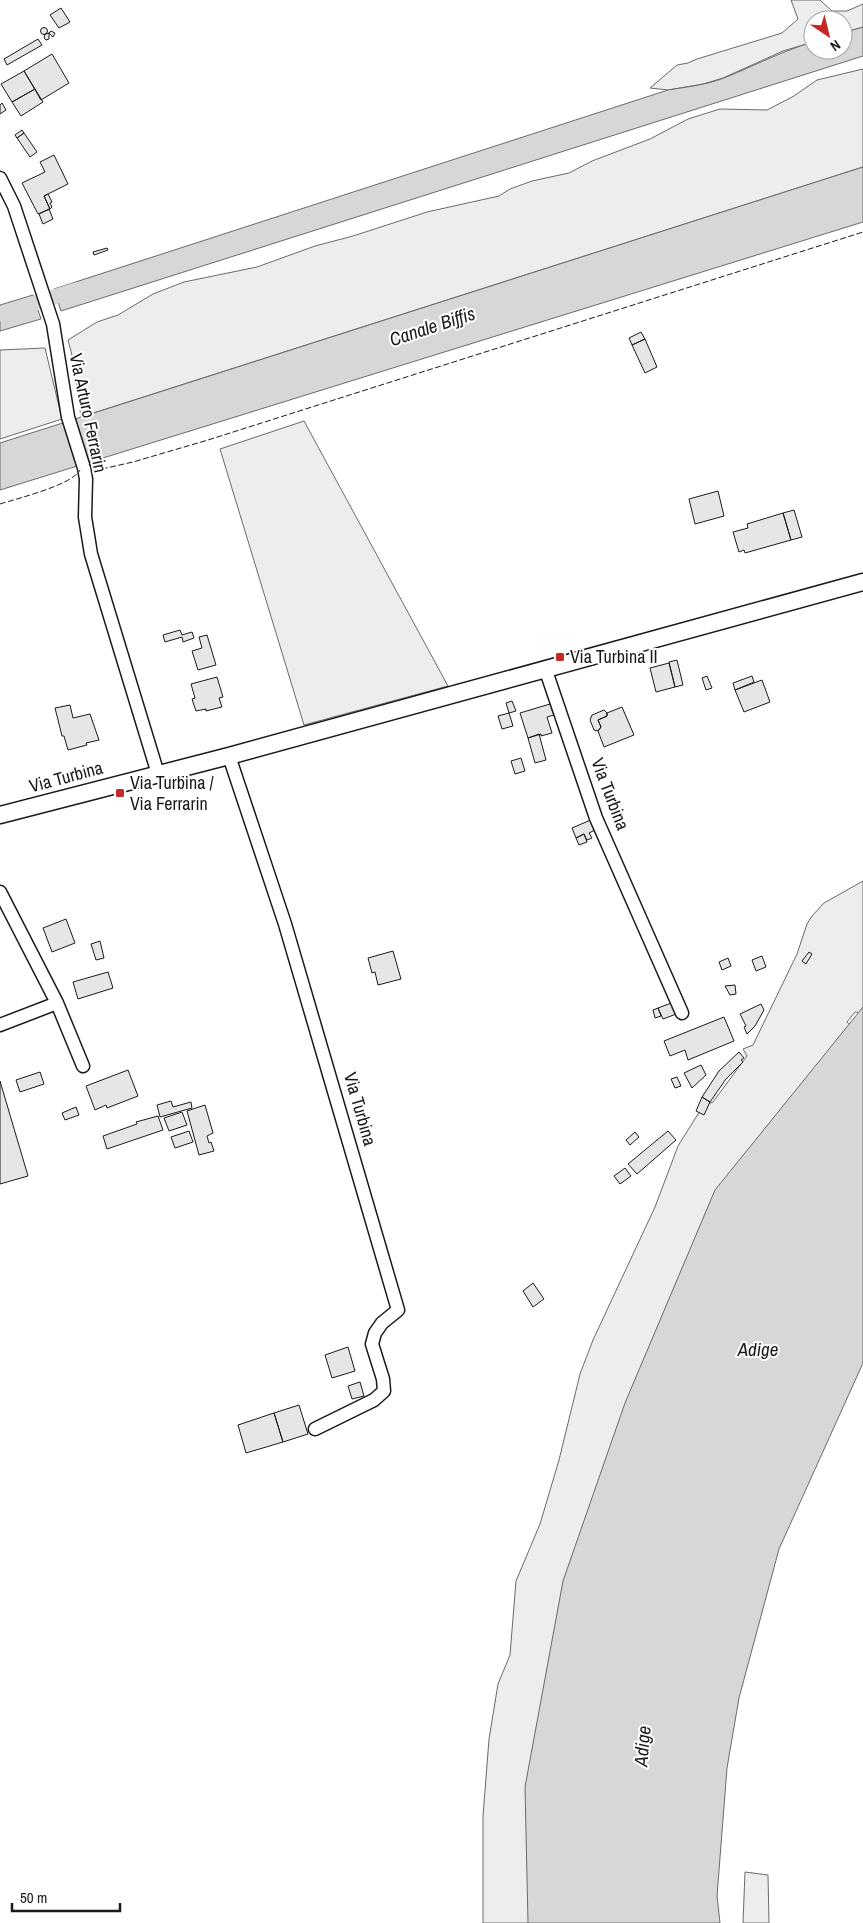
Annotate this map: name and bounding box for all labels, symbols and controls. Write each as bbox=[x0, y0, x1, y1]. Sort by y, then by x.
north arrow bbox=[803, 10, 853, 60]
text: N bbox=[827, 36, 844, 55]
water label: Canale Biffis bbox=[386, 300, 478, 352]
street label: Via Arturo Ferrarin bbox=[64, 351, 113, 475]
place label: Via Turbina II bbox=[570, 644, 658, 669]
marker: Via Turbina II bbox=[554, 651, 566, 663]
street label: Via Turbina bbox=[585, 754, 636, 833]
street label: Via Turbina bbox=[26, 755, 106, 798]
place label: Via Turbina / Via Ferrarin bbox=[130, 770, 214, 816]
marker: Via Turbina / Via Ferrarin bbox=[114, 787, 126, 799]
street label: Via Turbina bbox=[338, 1069, 383, 1149]
water label: Adige bbox=[737, 1336, 778, 1362]
water label: Adige bbox=[627, 1725, 657, 1768]
scale bar bbox=[12, 1880, 120, 1912]
text: 50 m bbox=[20, 1887, 47, 1908]

